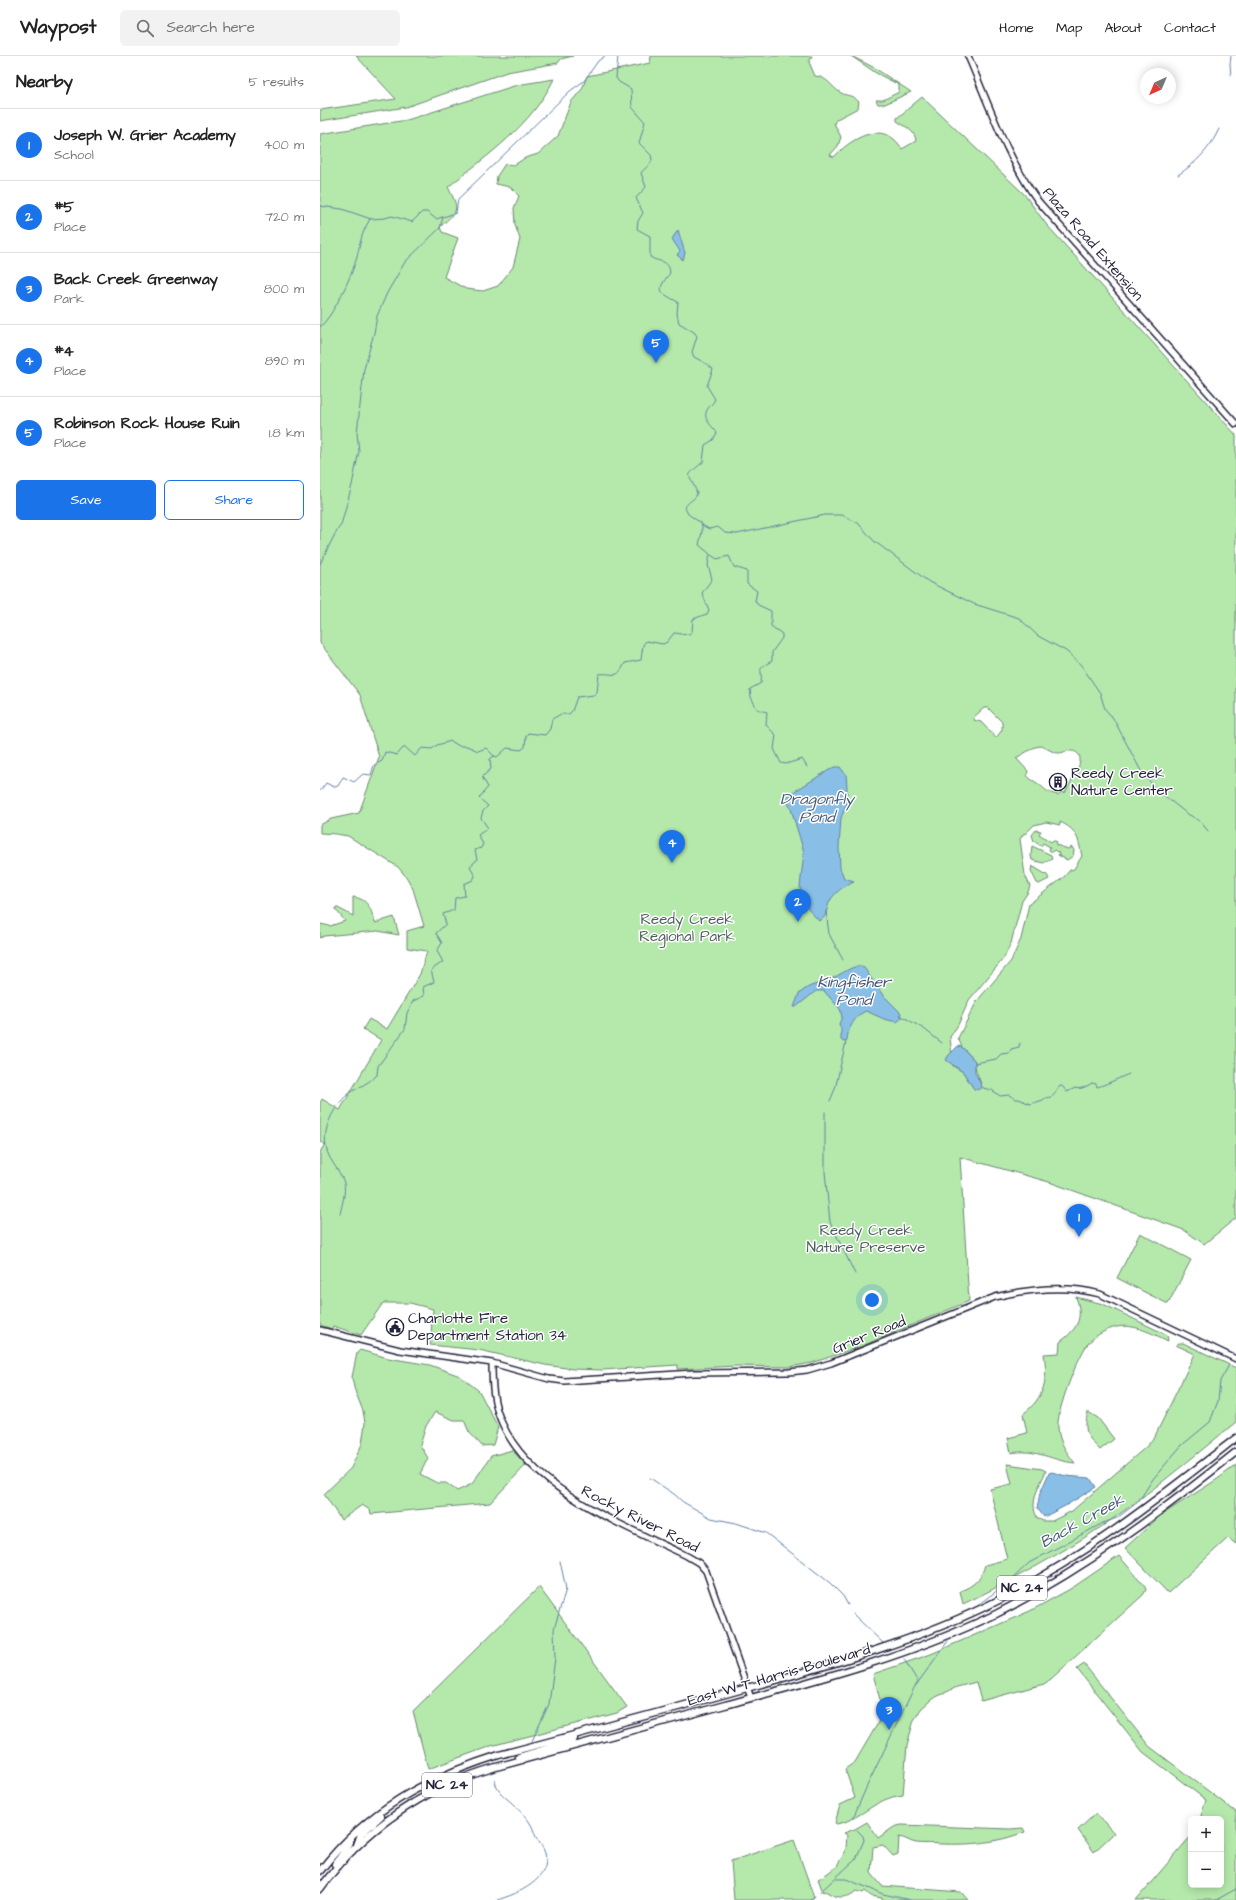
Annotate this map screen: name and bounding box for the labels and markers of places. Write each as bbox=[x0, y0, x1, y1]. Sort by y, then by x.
pin: 5 bbox=[643, 330, 669, 363]
place label: Reedy Creek Nature Center bbox=[1071, 763, 1173, 801]
building icon: Reedy Creek Nature Center bbox=[1048, 772, 1068, 792]
pin: 4 bbox=[659, 830, 685, 863]
pin: 2 bbox=[785, 889, 811, 922]
pin: 1 bbox=[1066, 1204, 1092, 1237]
place label: Charlotte Fire Department Station 34 bbox=[408, 1308, 567, 1346]
public building icon: Charlotte Fire Department Station 34 bbox=[385, 1317, 405, 1337]
pin: 3 bbox=[876, 1697, 902, 1730]

